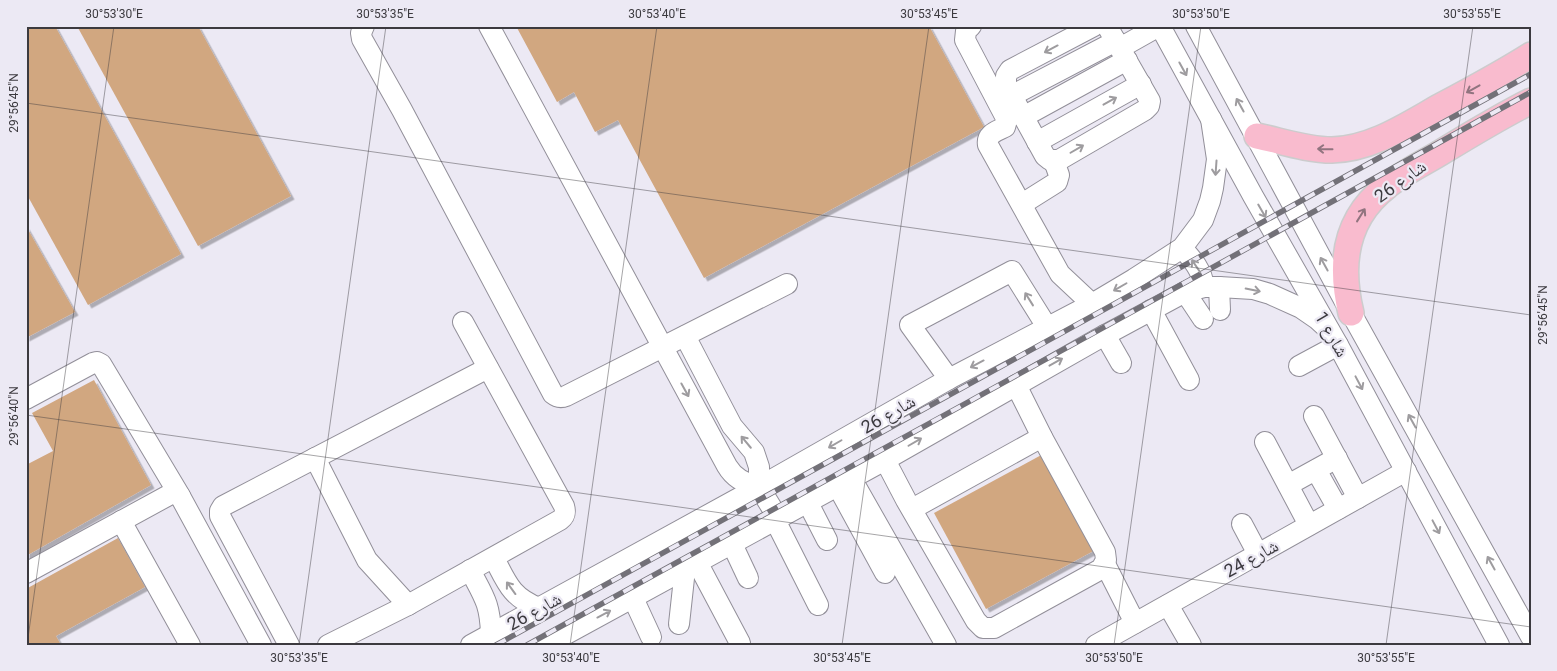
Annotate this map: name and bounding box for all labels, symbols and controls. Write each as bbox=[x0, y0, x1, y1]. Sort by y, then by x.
text: 30°53'30"E bbox=[85, 7, 143, 21]
text: 30°53'35"E bbox=[356, 7, 414, 21]
text: 30°53'40"E bbox=[628, 7, 686, 21]
text: 30°53'45"E bbox=[900, 7, 958, 21]
text: 30°53'50"E bbox=[1172, 7, 1230, 21]
text: 30°53'55"E bbox=[1443, 7, 1501, 21]
one-way arrow bbox=[1043, 44, 1058, 54]
one-way arrow bbox=[1179, 61, 1189, 76]
text: 29°56'45"N bbox=[7, 73, 21, 133]
one-way arrow bbox=[1467, 84, 1481, 94]
one-way arrow bbox=[1103, 96, 1118, 106]
one-way arrow bbox=[1234, 98, 1244, 113]
one-way arrow bbox=[1070, 144, 1084, 154]
one-way arrow bbox=[1317, 145, 1333, 154]
street label: شارع 26 bbox=[1370, 155, 1431, 208]
one-way arrow bbox=[1211, 159, 1220, 175]
one-way arrow bbox=[1257, 204, 1267, 218]
one-way arrow bbox=[1356, 209, 1366, 223]
one-way arrow bbox=[1319, 257, 1329, 271]
one-way arrow bbox=[1191, 259, 1201, 273]
one-way arrow bbox=[1114, 283, 1128, 293]
one-way arrow bbox=[1244, 285, 1260, 295]
text: 29°56'45"N bbox=[1536, 285, 1550, 345]
one-way arrow bbox=[1024, 292, 1034, 306]
street label: شارع 1 bbox=[1310, 308, 1353, 361]
one-way arrow bbox=[1049, 357, 1064, 367]
one-way arrow bbox=[970, 360, 985, 369]
one-way arrow bbox=[1354, 376, 1364, 391]
one-way arrow bbox=[680, 383, 690, 398]
text: 29°56'40"N bbox=[7, 386, 21, 446]
street label: شارع 26 bbox=[857, 390, 919, 439]
one-way arrow bbox=[1406, 414, 1416, 429]
one-way arrow bbox=[740, 436, 751, 449]
one-way arrow bbox=[908, 437, 922, 447]
one-way arrow bbox=[829, 439, 843, 449]
one-way arrow bbox=[1431, 519, 1441, 533]
street label: شارع 24 bbox=[1220, 535, 1282, 582]
one-way arrow bbox=[1485, 556, 1495, 571]
one-way arrow bbox=[506, 581, 516, 595]
street label: شارع 26 bbox=[503, 588, 565, 635]
one-way arrow bbox=[597, 608, 611, 618]
text: 30°53'35"E bbox=[270, 651, 328, 665]
text: 30°53'40"E bbox=[542, 651, 600, 665]
text: 30°53'45"E bbox=[813, 651, 871, 665]
text: 30°53'50"E bbox=[1085, 651, 1143, 665]
text: 30°53'55"E bbox=[1357, 651, 1415, 665]

